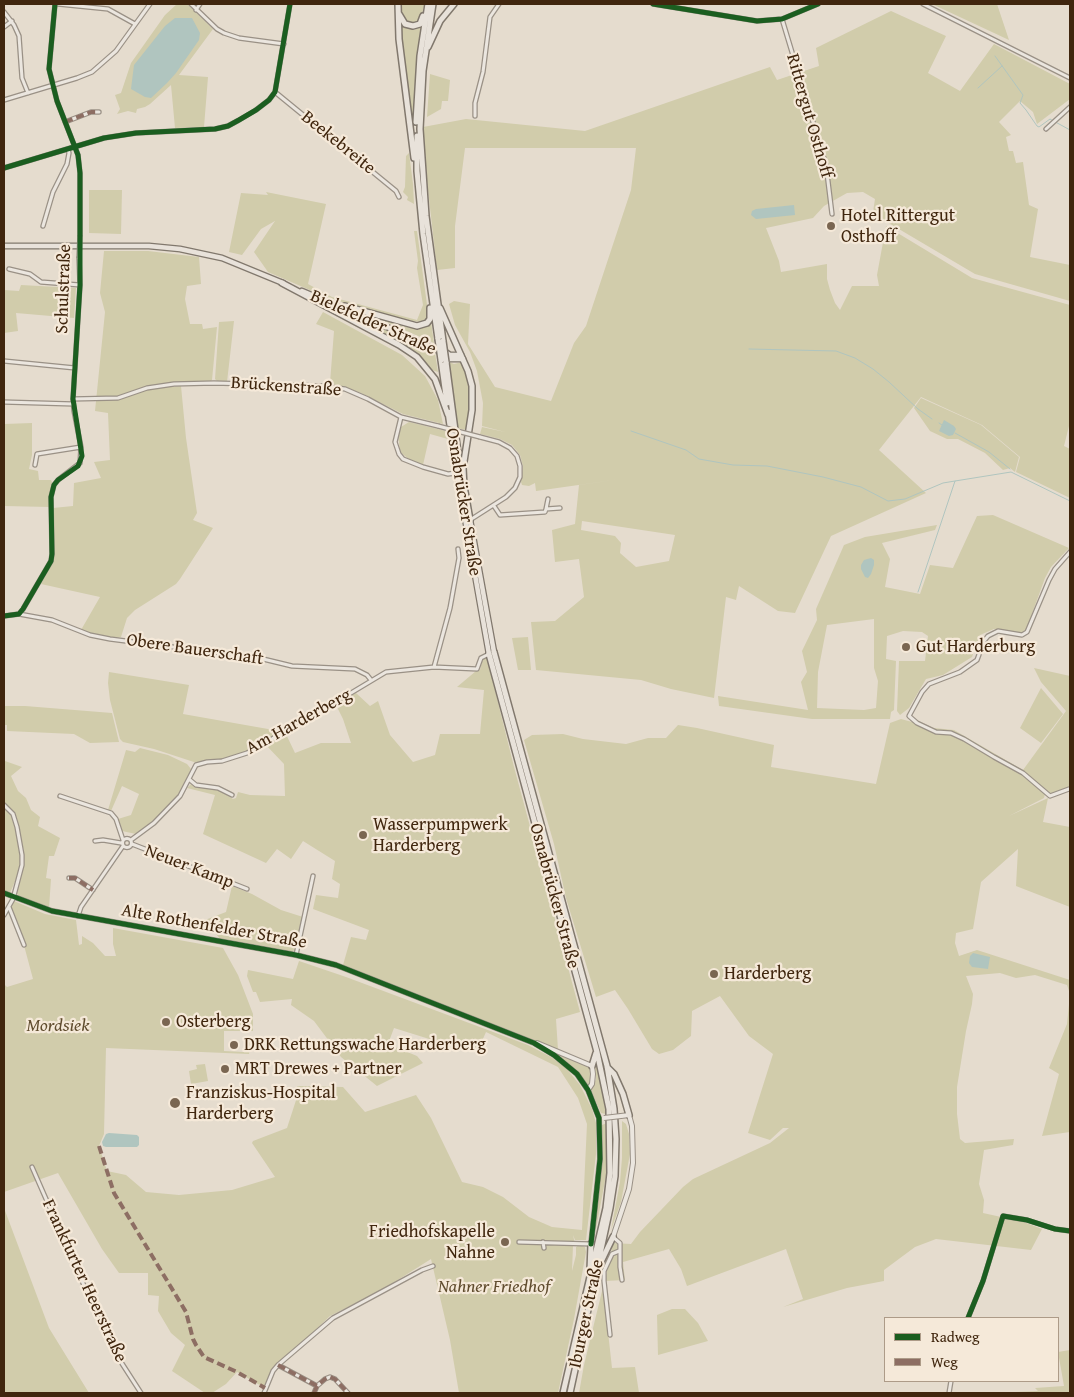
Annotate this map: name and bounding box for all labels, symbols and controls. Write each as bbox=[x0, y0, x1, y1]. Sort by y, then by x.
street label: Rittergut Osthoff bbox=[781, 51, 837, 181]
street label: Beekebreite bbox=[297, 107, 379, 179]
place label: Hotel Rittergut Osthoff bbox=[841, 205, 955, 248]
marker: Hotel Rittergut Osthoff bbox=[825, 220, 837, 232]
street label: Schulstraße bbox=[52, 244, 76, 334]
street label: Bielefelder Straße bbox=[307, 286, 439, 360]
street label: Brückenstraße bbox=[230, 372, 342, 402]
street label: Osnabrücker Straße bbox=[441, 427, 485, 577]
street label: Obere Bauerschaft bbox=[125, 630, 265, 670]
place label: Gut Harderburg bbox=[916, 636, 1035, 658]
marker: Gut Harderburg bbox=[900, 641, 912, 653]
street label: Am Harderberg bbox=[243, 684, 355, 760]
place label: Wasserpumpwerk Harderberg bbox=[373, 814, 508, 856]
street label: Osnabrücker Straße bbox=[524, 821, 584, 971]
marker: Wasserpumpwerk Harderberg bbox=[357, 829, 369, 841]
street label: Neuer Kamp bbox=[142, 840, 236, 894]
street label: Alte Rothenfelder Straße bbox=[120, 900, 308, 954]
place label: Harderberg bbox=[724, 963, 811, 985]
marker: Harderberg bbox=[708, 968, 720, 980]
place label: Osterberg bbox=[176, 1011, 250, 1033]
park label: Mordsiek bbox=[27, 1015, 89, 1037]
marker: Osterberg bbox=[160, 1016, 172, 1028]
place label: DRK Rettungswache Harderberg bbox=[244, 1034, 486, 1056]
marker: DRK Rettungswache Harderberg bbox=[228, 1039, 240, 1051]
place label: MRT Drewes + Partner bbox=[235, 1058, 402, 1080]
marker: MRT Drewes + Partner bbox=[219, 1063, 231, 1075]
place label: Franziskus-Hospital Harderberg bbox=[186, 1082, 336, 1124]
marker: Franziskus-Hospital Harderberg bbox=[168, 1096, 182, 1110]
street label: Frankfurter Heerstraße bbox=[37, 1196, 131, 1366]
place label: Friedhofskapelle Nahne bbox=[369, 1221, 495, 1264]
marker: Friedhofskapelle Nahne bbox=[499, 1236, 511, 1248]
street label: Iburger Straße bbox=[565, 1258, 609, 1370]
park label: Nahner Friedhof bbox=[438, 1276, 550, 1298]
legend bbox=[884, 1317, 1059, 1382]
text: Radweg bbox=[931, 1326, 980, 1347]
text: Weg bbox=[931, 1351, 958, 1372]

